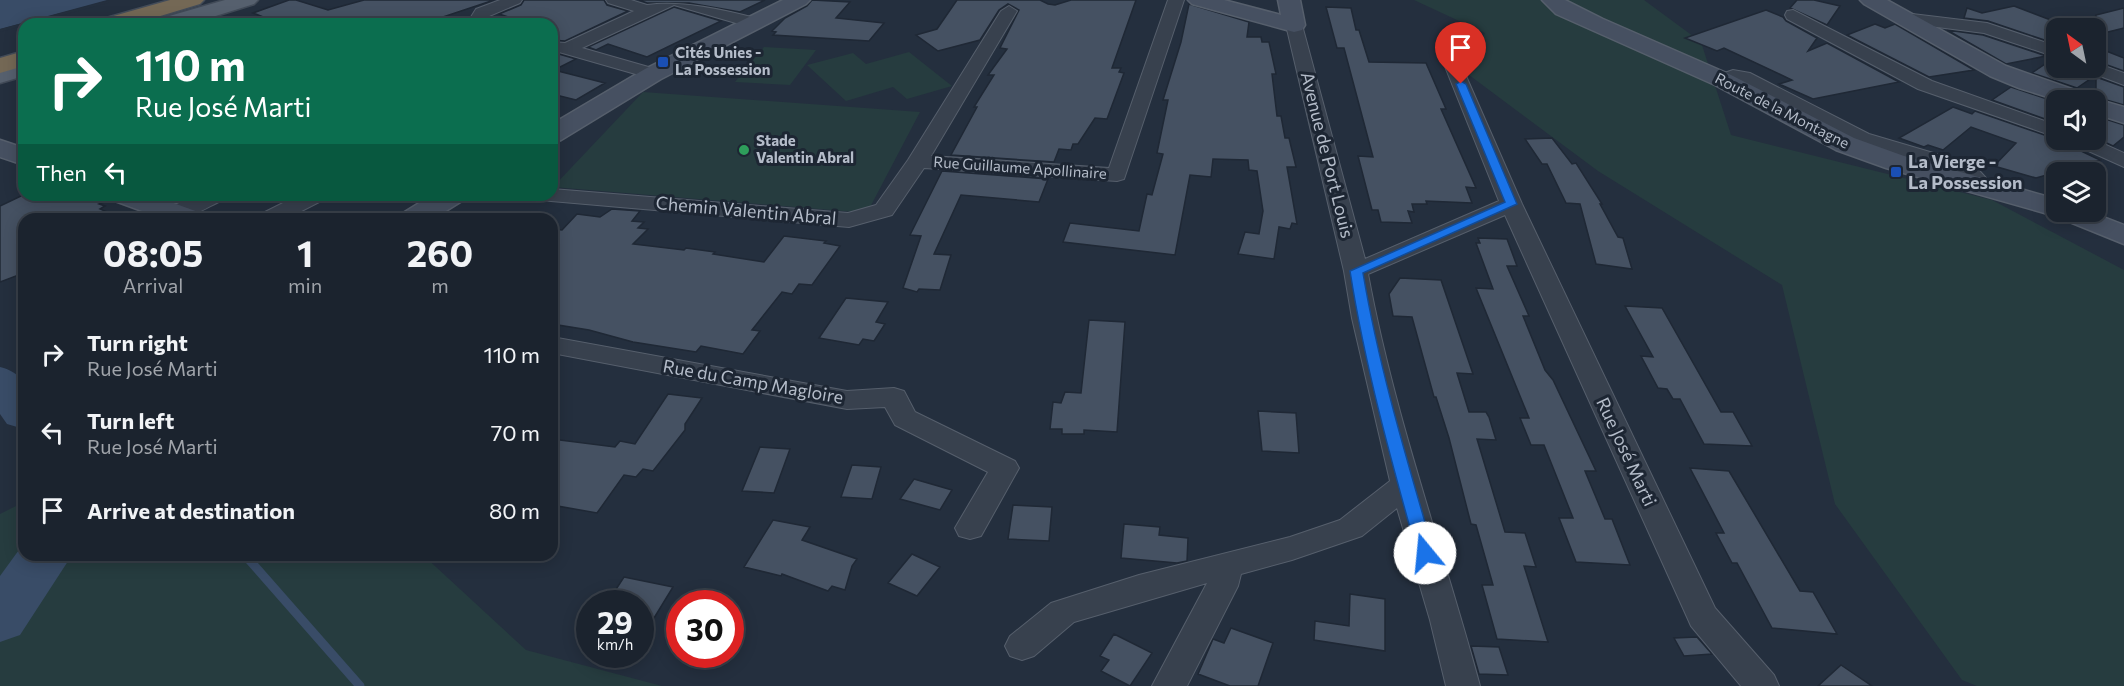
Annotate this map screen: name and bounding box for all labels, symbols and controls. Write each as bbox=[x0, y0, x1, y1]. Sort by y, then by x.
north arrow bbox=[2046, 18, 2106, 78]
map controls bbox=[2046, 18, 2106, 222]
pin bbox=[1435, 22, 1486, 84]
icon: arrive bbox=[1444, 31, 1477, 64]
text: 110 m bbox=[135, 38, 246, 90]
icon: right bbox=[36, 42, 114, 120]
place label: Cités Unies - La Possession bbox=[675, 43, 770, 78]
marker: Cités Unies - La Possession bbox=[656, 55, 670, 69]
street label: Route de la Montagne bbox=[1712, 68, 1853, 152]
street label: Avenue de Port Louis bbox=[1297, 69, 1359, 240]
text: Rue José Marti bbox=[135, 90, 311, 123]
button: sound bbox=[2046, 90, 2106, 150]
place label: Stade Valentin Abral bbox=[756, 131, 854, 166]
marker: Stade Valentin Abral bbox=[737, 143, 751, 157]
place label: La Vierge - La Possession bbox=[1908, 150, 2022, 193]
street label: Rue Guillaume Apollinaire bbox=[933, 152, 1107, 182]
icon: left bbox=[99, 156, 132, 189]
text: Then bbox=[36, 159, 87, 186]
button: layers bbox=[2046, 162, 2106, 222]
marker: La Vierge - La Possession bbox=[1889, 165, 1903, 179]
street label: Chemin Valentin Abral bbox=[655, 191, 837, 229]
text: 08:05 bbox=[103, 230, 203, 274]
text: 1 bbox=[297, 230, 313, 274]
text: 260 bbox=[407, 230, 473, 274]
text: Arrival bbox=[123, 273, 183, 297]
text: min bbox=[288, 273, 322, 297]
text: m bbox=[431, 273, 449, 297]
text: Turn right bbox=[87, 329, 188, 356]
icon: right bbox=[36, 338, 69, 371]
text: 110 m bbox=[483, 341, 540, 368]
street label: Rue du Camp Magloire bbox=[661, 354, 845, 408]
text: Rue José Marti bbox=[87, 356, 218, 380]
street label: Rue José Marti bbox=[1592, 394, 1662, 510]
text: Turn left bbox=[87, 407, 174, 434]
icon: left bbox=[36, 416, 69, 449]
text: 70 m bbox=[491, 419, 540, 446]
text: Rue José Marti bbox=[87, 434, 218, 458]
icon: arrive bbox=[36, 494, 69, 527]
text: Arrive at destination bbox=[87, 497, 295, 524]
text: 80 m bbox=[489, 497, 540, 524]
position arrow bbox=[1393, 521, 1457, 585]
speed limit sign: 30 bbox=[666, 590, 744, 668]
text: 29 bbox=[597, 603, 633, 640]
text: km/h bbox=[597, 635, 633, 653]

